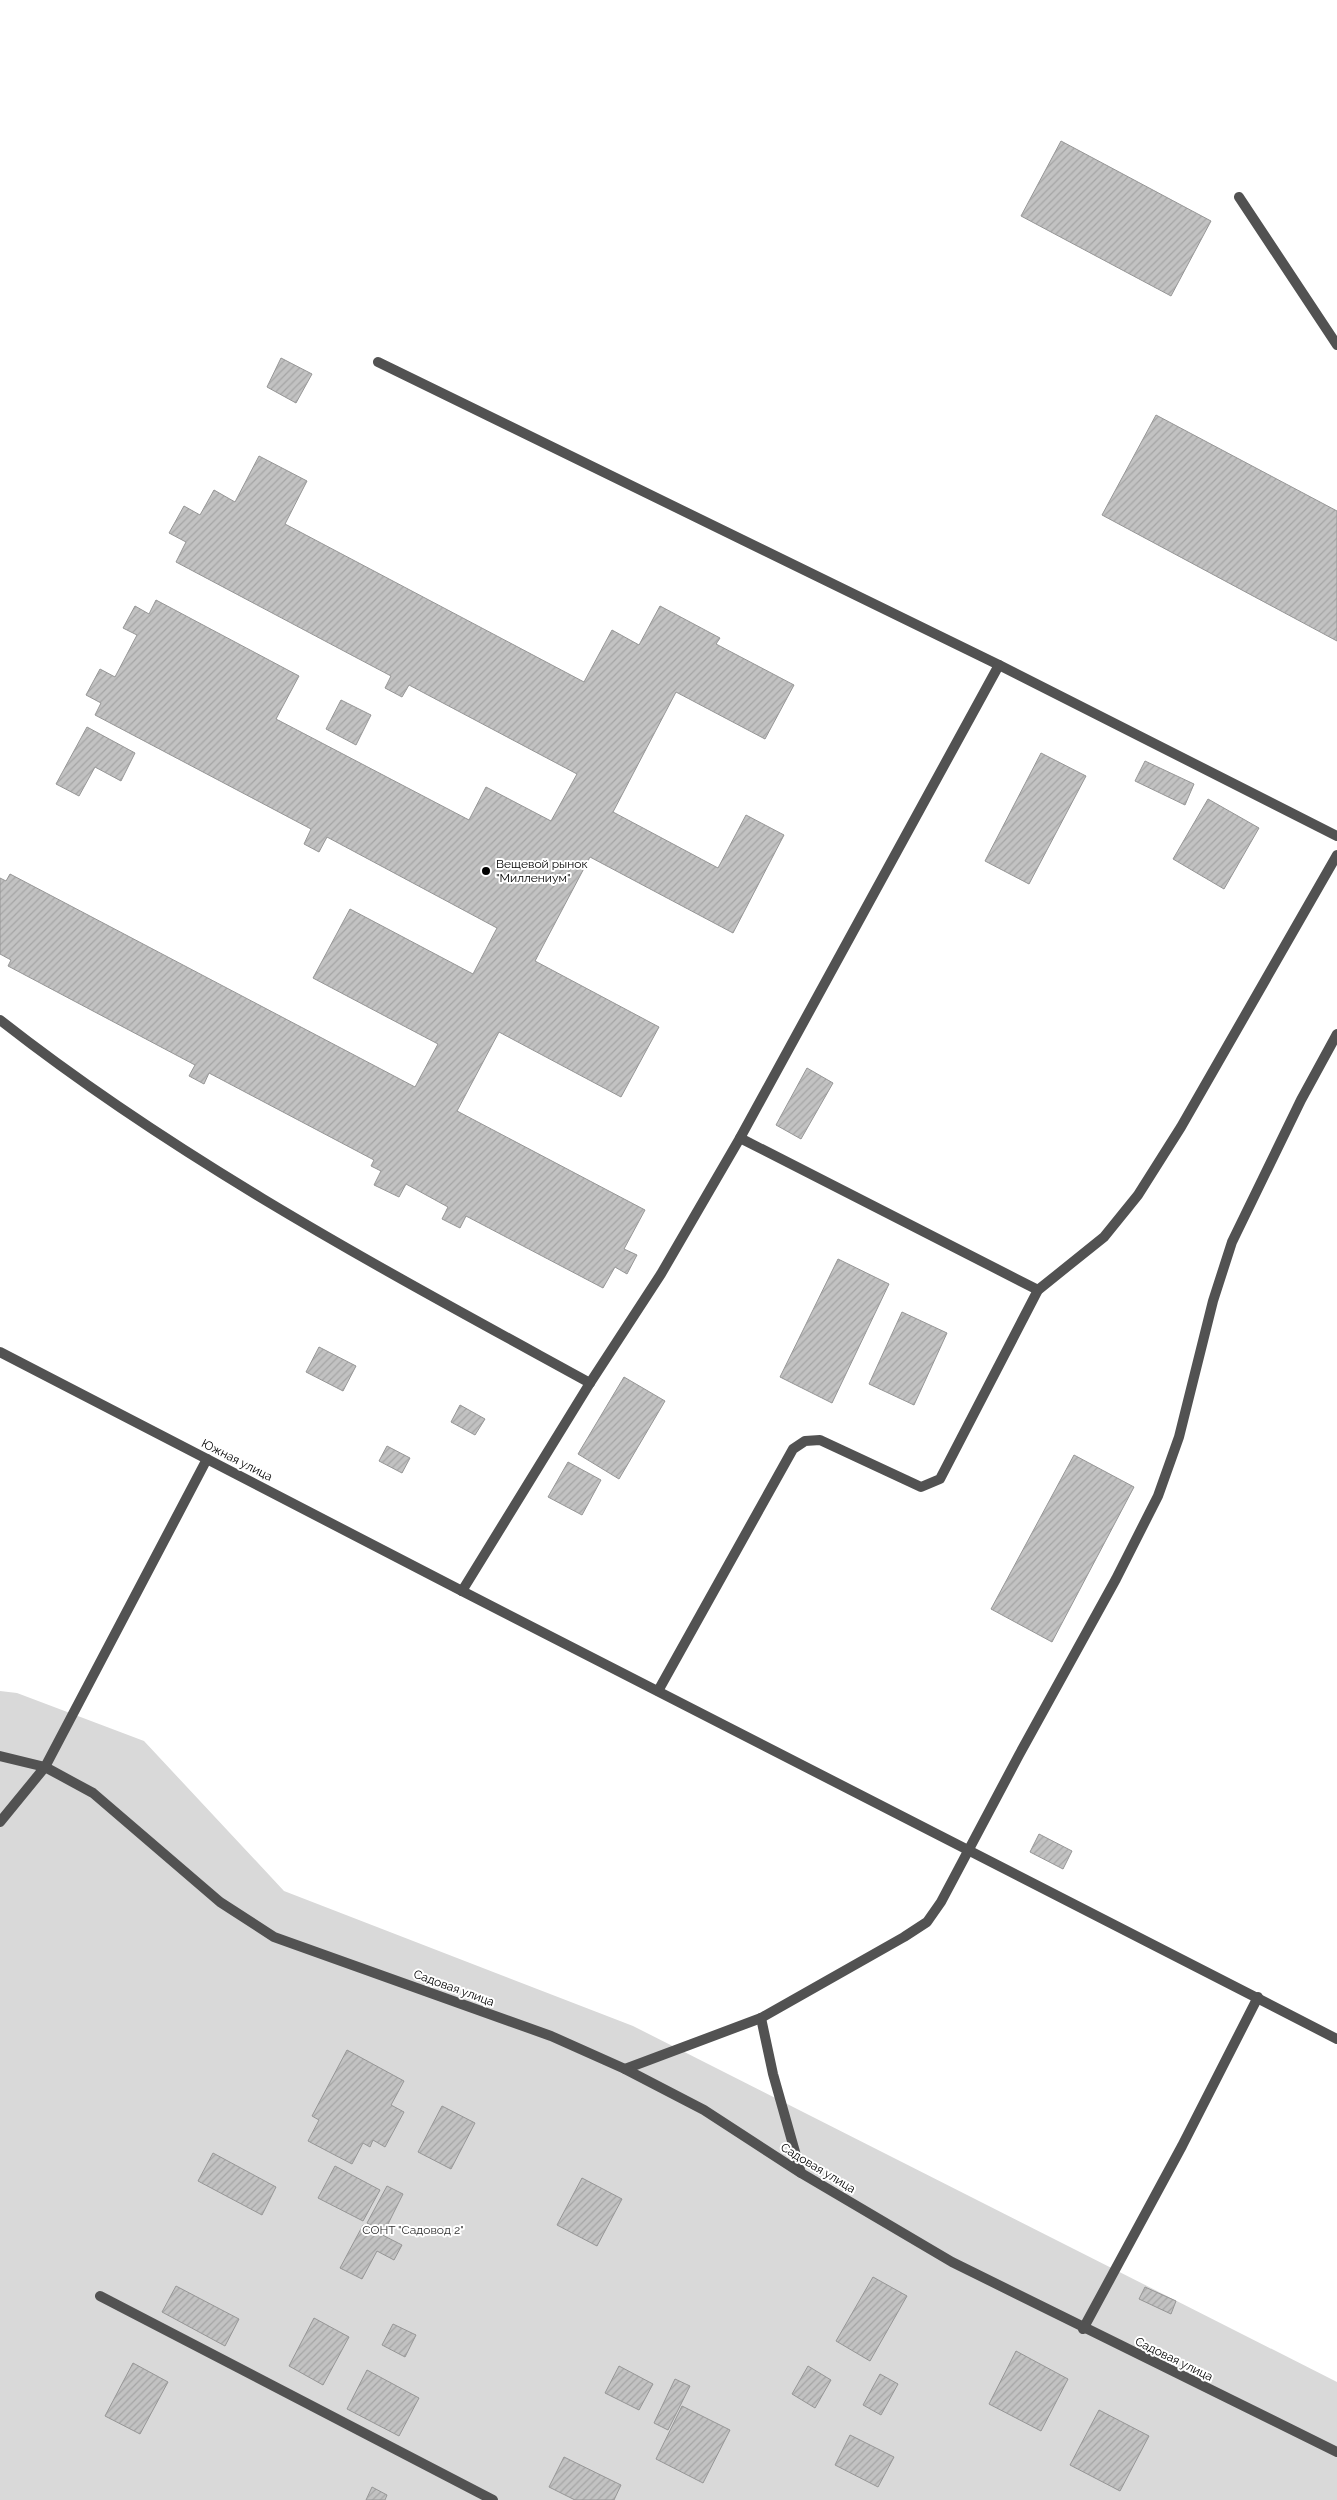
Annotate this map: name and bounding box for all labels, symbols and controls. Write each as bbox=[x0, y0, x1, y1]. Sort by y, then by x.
place label: Вещевой рынок "Миллениум" bbox=[496, 857, 588, 885]
marker: Вещевой рынок "Миллениум" bbox=[480, 865, 492, 877]
street label: Южная улица bbox=[199, 1436, 275, 1484]
street label: Садовая улица bbox=[412, 1967, 496, 2009]
street label: Садовая улица bbox=[778, 2140, 858, 2196]
park label: СОНТ "Садовод 2" bbox=[362, 2223, 464, 2237]
street label: Садовая улица bbox=[1133, 2334, 1215, 2384]

